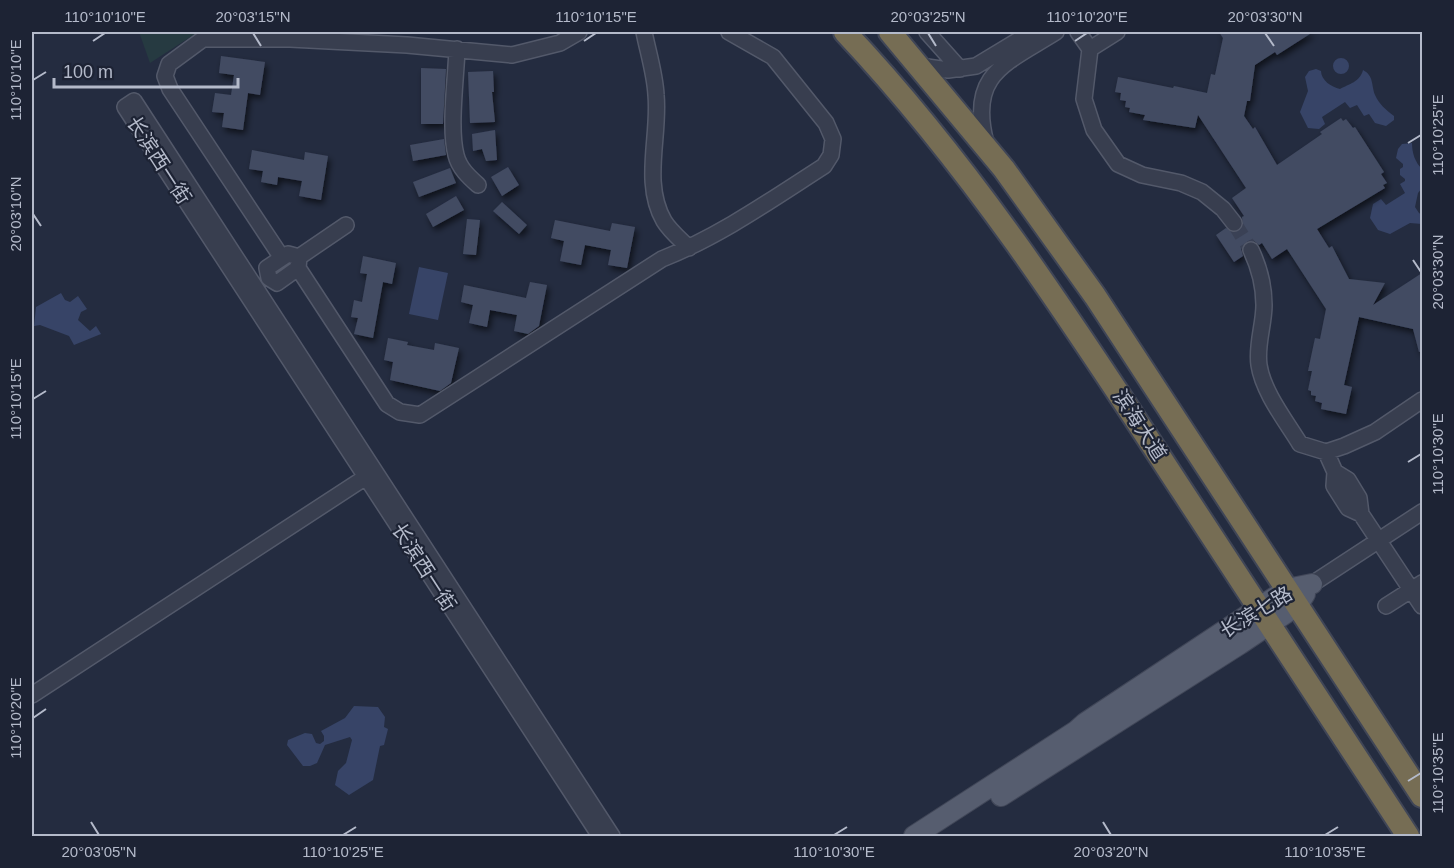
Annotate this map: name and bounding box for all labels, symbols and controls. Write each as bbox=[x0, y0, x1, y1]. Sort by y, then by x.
text: 110°10'10"E bbox=[64, 8, 146, 25]
text: 20°03'15"N bbox=[215, 8, 291, 25]
text: 110°10'15"E bbox=[555, 8, 637, 25]
text: 20°03'25"N bbox=[890, 8, 966, 25]
text: 110°10'20"E bbox=[1046, 8, 1128, 25]
text: 20°03'30"N bbox=[1227, 8, 1303, 25]
text: 110°10'10"E bbox=[7, 39, 24, 121]
scale bar bbox=[54, 51, 238, 89]
text: 100 m bbox=[63, 62, 113, 82]
text: 110°10'25"E bbox=[1429, 94, 1446, 176]
street label: 长滨西一街 bbox=[123, 112, 195, 208]
text: 20°03'10"N bbox=[7, 176, 24, 252]
text: 20°03'30"N bbox=[1429, 234, 1446, 310]
text: 110°10'15"E bbox=[7, 358, 24, 440]
street label: 滨海大道 bbox=[1109, 385, 1171, 465]
text: 110°10'30"E bbox=[1429, 413, 1446, 495]
street label: 长滨西一街 bbox=[388, 519, 460, 615]
street label: 长滨七路 bbox=[1216, 582, 1296, 642]
text: 110°10'20"E bbox=[7, 677, 24, 759]
text: 110°10'35"E bbox=[1429, 732, 1446, 814]
text: 20°03'05"N bbox=[61, 843, 137, 860]
text: 110°10'25"E bbox=[302, 843, 384, 860]
text: 110°10'30"E bbox=[793, 843, 875, 860]
text: 20°03'20"N bbox=[1073, 843, 1149, 860]
text: 110°10'35"E bbox=[1284, 843, 1366, 860]

